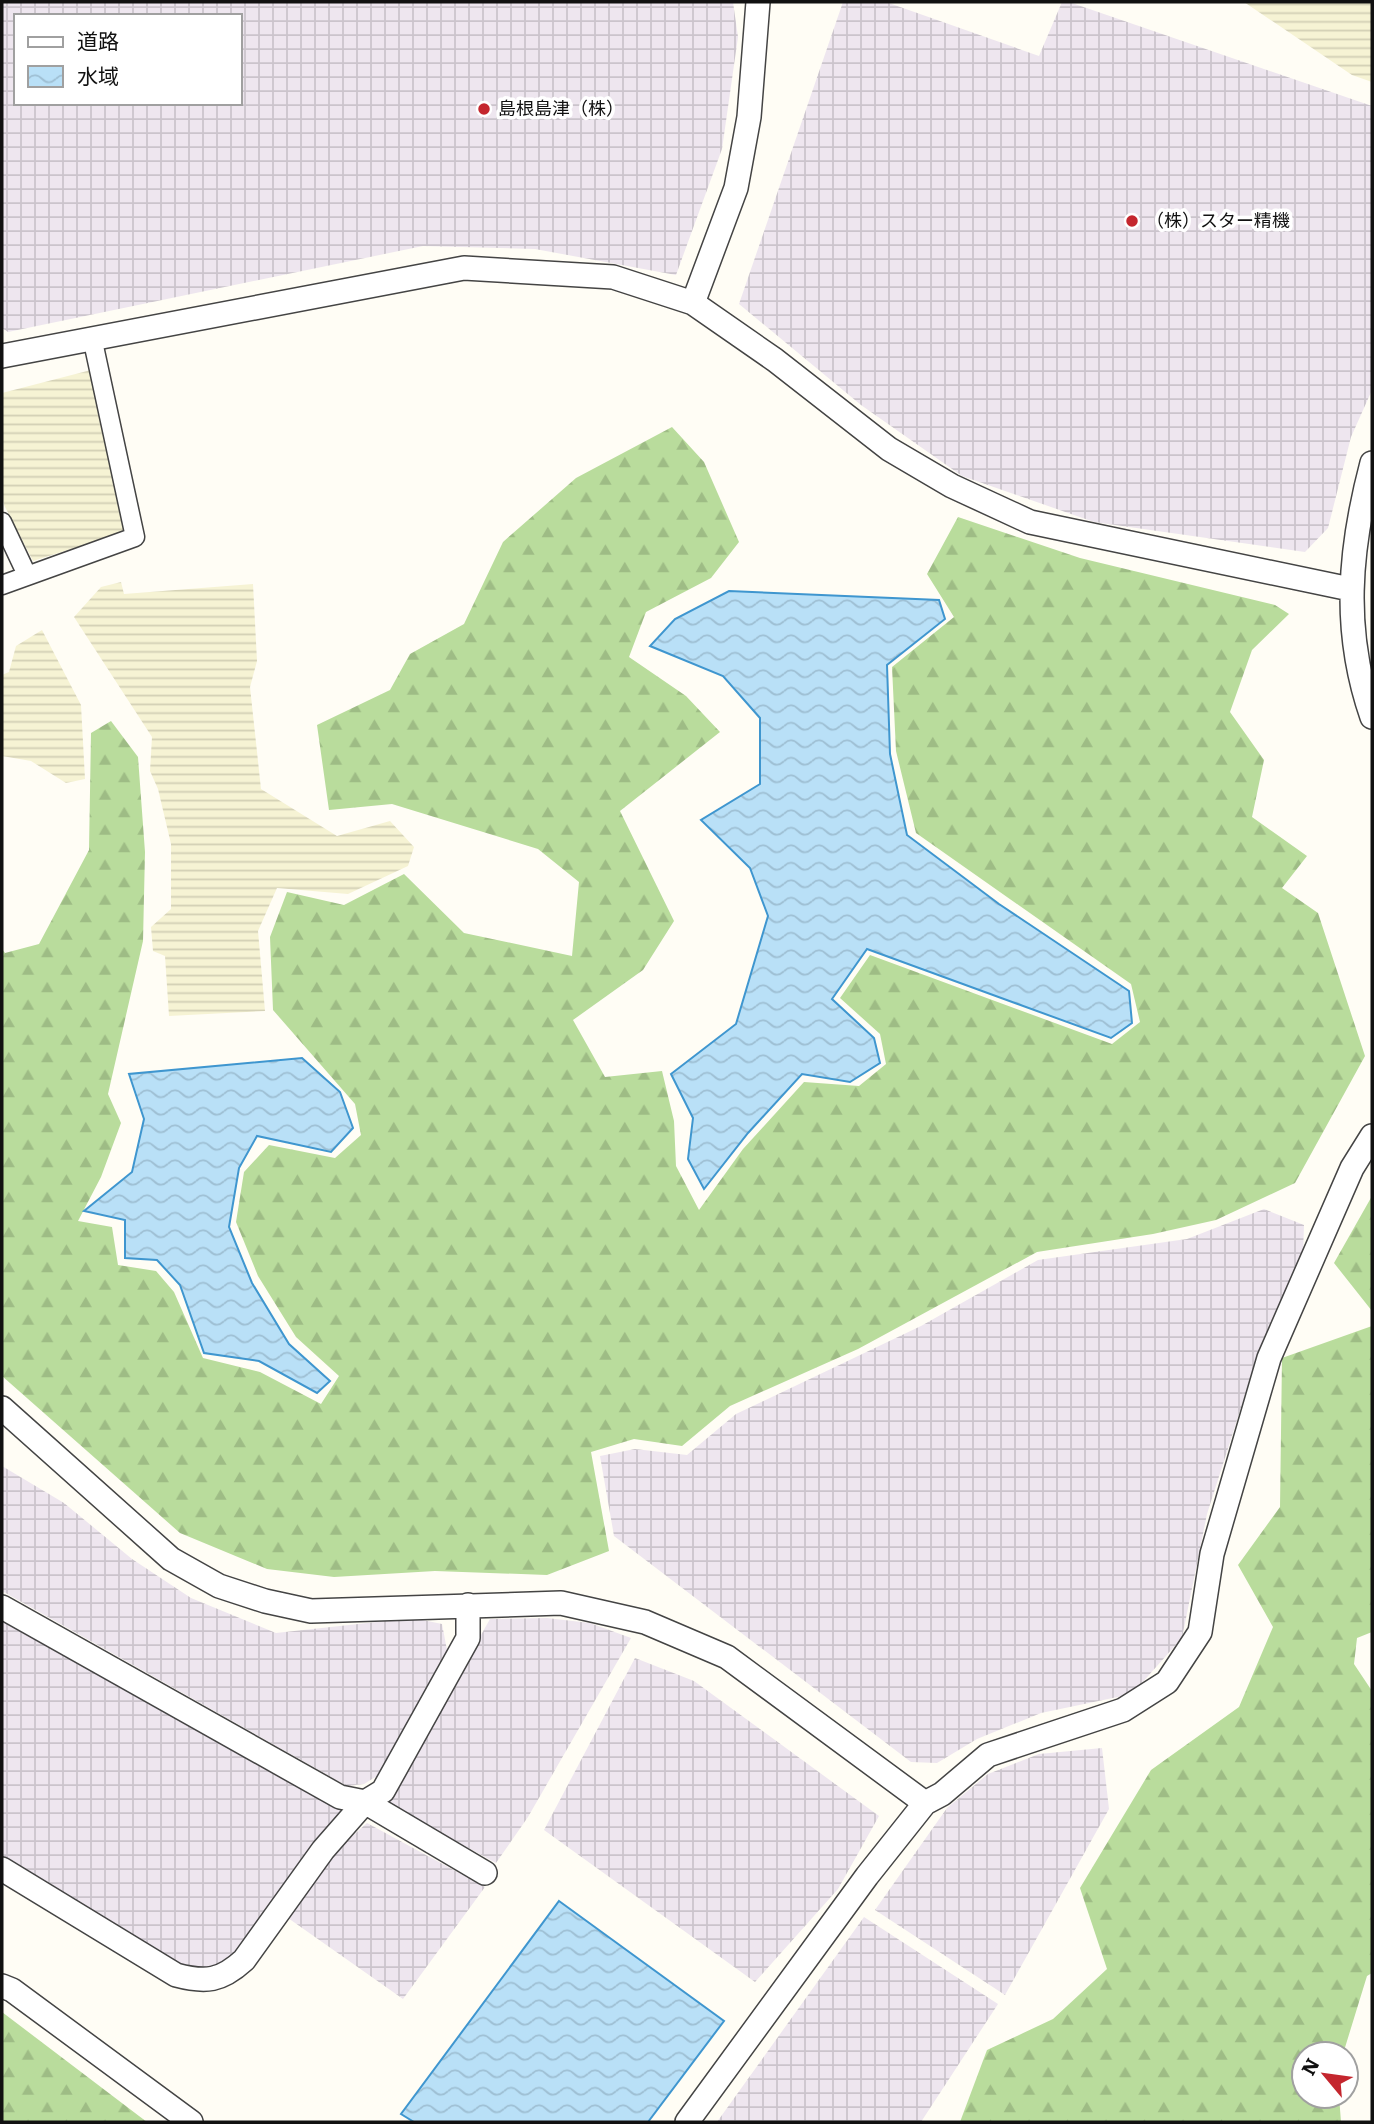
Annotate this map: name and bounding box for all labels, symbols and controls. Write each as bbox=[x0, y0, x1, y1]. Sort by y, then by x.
legend bbox=[14, 14, 242, 105]
text: 道路 bbox=[77, 24, 119, 55]
text: 水域 bbox=[77, 59, 119, 90]
place label: 島根島津（株） bbox=[498, 94, 624, 121]
marker: 島根島津（株） bbox=[476, 101, 492, 117]
place label: （株）スター精機 bbox=[1146, 206, 1290, 233]
marker: （株）スター精機 bbox=[1124, 213, 1140, 229]
north arrow bbox=[1290, 2040, 1360, 2110]
text: N bbox=[1293, 2052, 1325, 2080]

